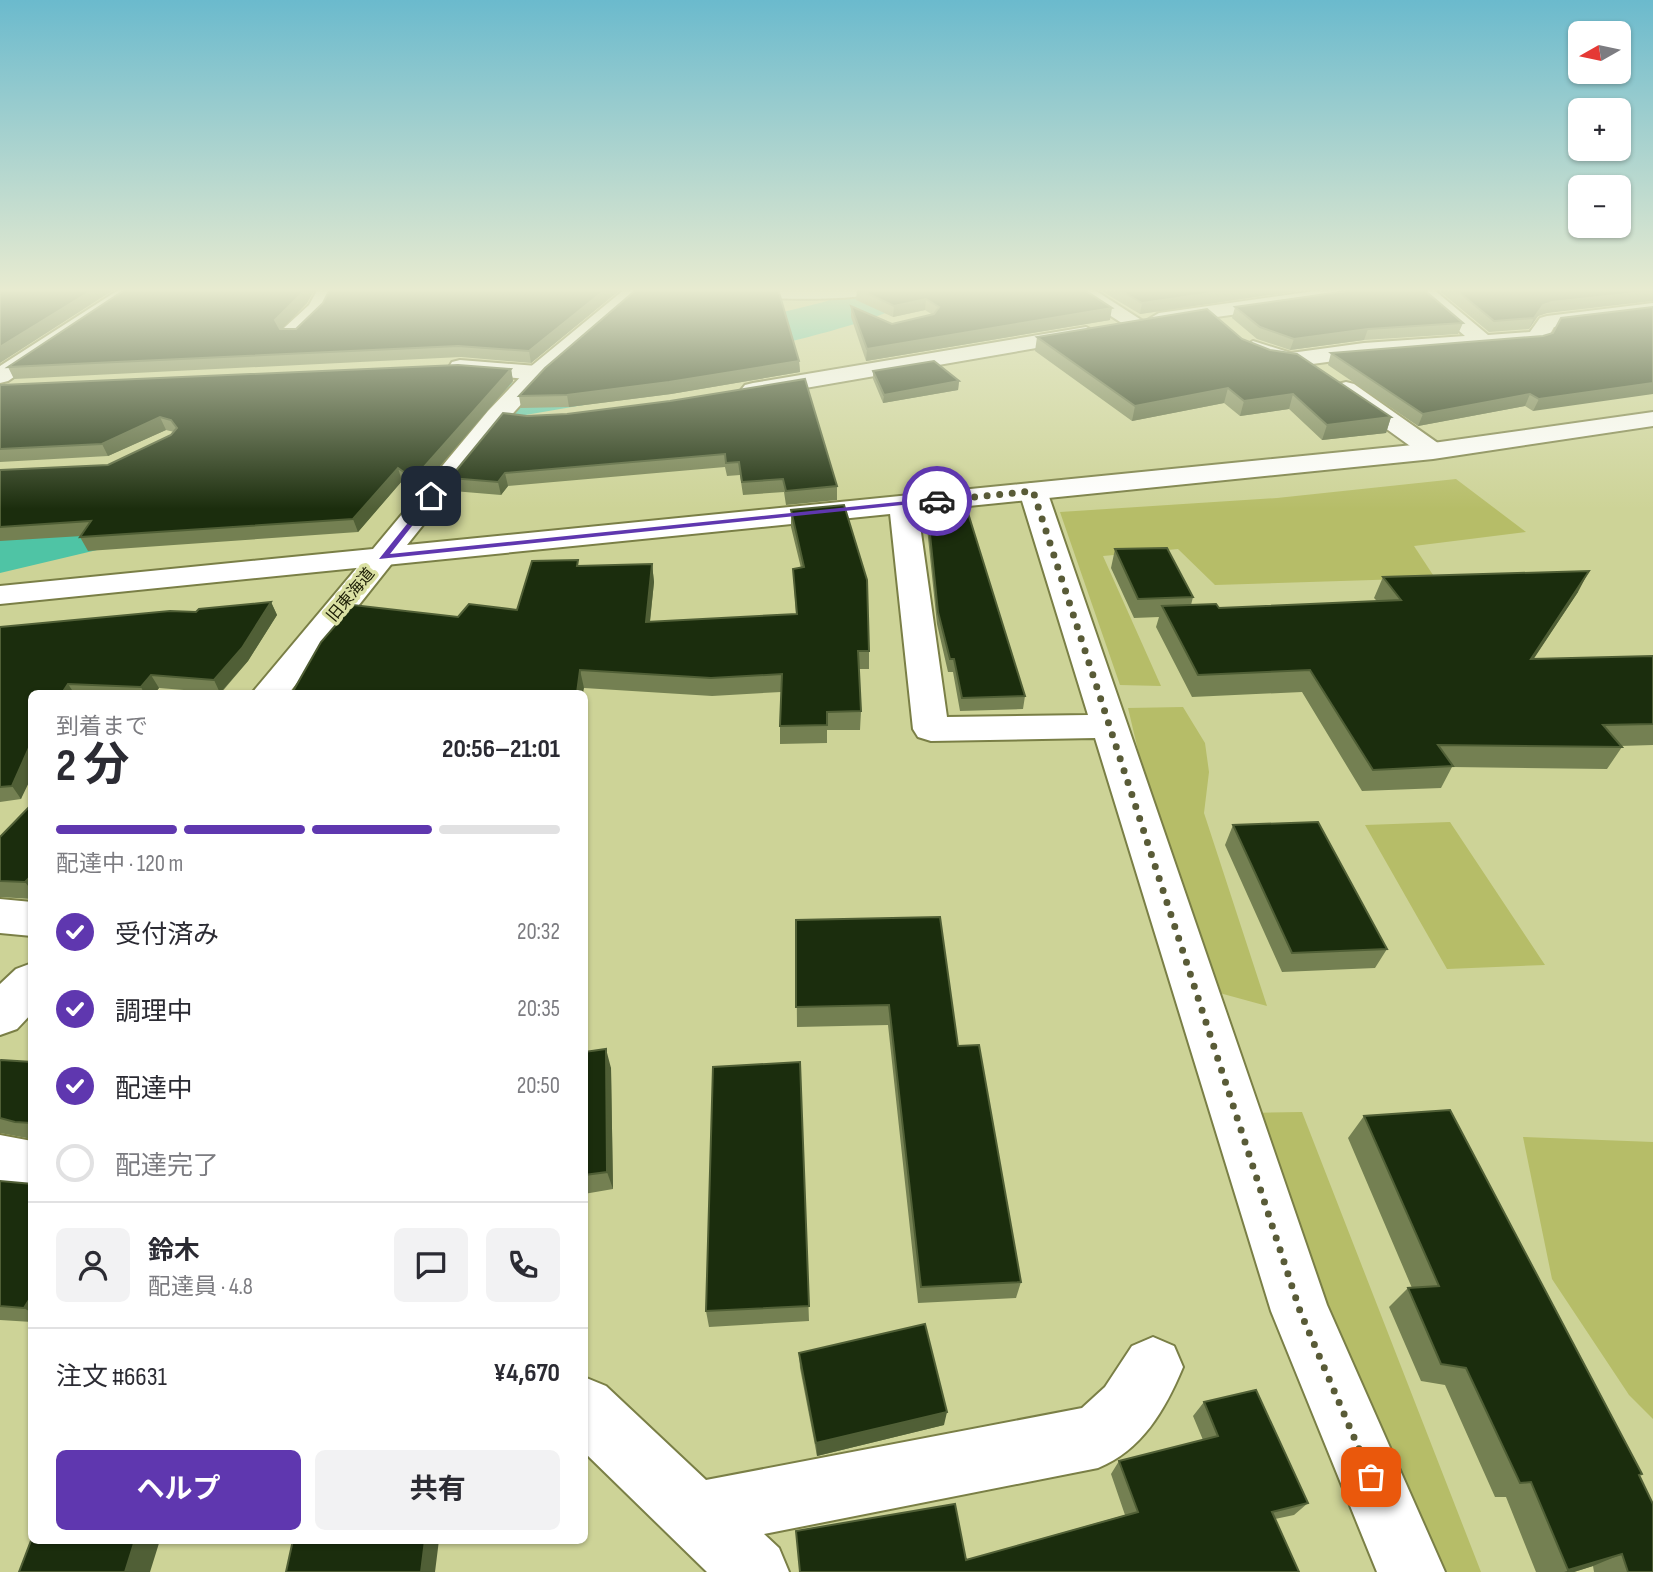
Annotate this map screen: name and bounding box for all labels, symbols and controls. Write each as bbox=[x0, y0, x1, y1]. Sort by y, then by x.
north arrow bbox=[1568, 21, 1631, 84]
map controls bbox=[1568, 21, 1631, 238]
button: + bbox=[1568, 98, 1631, 161]
button: − bbox=[1568, 175, 1631, 238]
pin bbox=[401, 466, 461, 526]
courier bbox=[902, 466, 972, 536]
icon: home bbox=[412, 477, 450, 515]
icon: car bbox=[918, 482, 956, 520]
street label: 旧東海道 bbox=[323, 564, 379, 626]
text: 到着まで bbox=[56, 713, 148, 741]
text: 20:56–21:01 bbox=[442, 734, 560, 765]
text: 2 分 bbox=[56, 739, 129, 794]
text: 配達中 · 120 m bbox=[56, 850, 183, 878]
icon: check bbox=[56, 913, 94, 951]
text: 20:32 bbox=[517, 918, 560, 946]
text: 受付済み bbox=[115, 920, 219, 951]
icon: check bbox=[56, 990, 94, 1028]
text: 20:35 bbox=[517, 995, 560, 1023]
text: 調理中 bbox=[115, 997, 193, 1028]
icon: check bbox=[56, 1067, 94, 1105]
text: 20:50 bbox=[517, 1072, 560, 1100]
text: 配達中 bbox=[115, 1074, 193, 1105]
text: 配達完了 bbox=[115, 1151, 219, 1182]
button: person bbox=[56, 1228, 130, 1302]
button: chat bbox=[394, 1228, 468, 1302]
button: phone bbox=[486, 1228, 560, 1302]
text: 鈴木 bbox=[148, 1236, 200, 1267]
text: 配達員 · 4.8 bbox=[148, 1273, 253, 1301]
text: ¥4,670 bbox=[493, 1358, 560, 1389]
text: 注文 #6631 bbox=[56, 1362, 167, 1393]
pin bbox=[1341, 1447, 1401, 1507]
button: ヘルプ bbox=[56, 1450, 301, 1530]
button: 共有 bbox=[315, 1450, 560, 1530]
icon: bag bbox=[1352, 1458, 1390, 1496]

